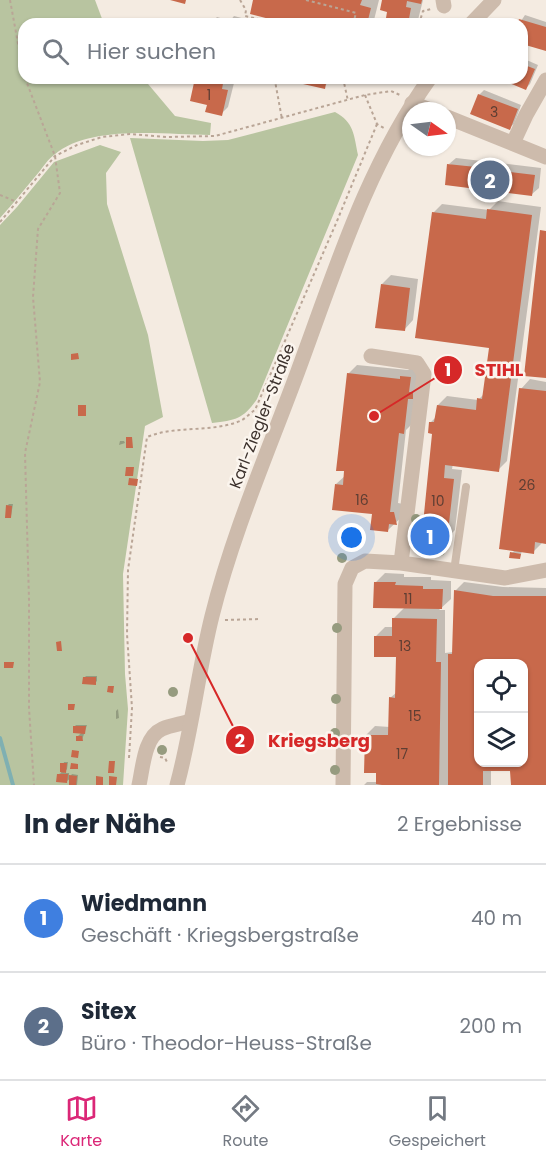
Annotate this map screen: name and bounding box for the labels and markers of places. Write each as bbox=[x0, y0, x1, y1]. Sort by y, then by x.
pin: 2 bbox=[470, 158, 510, 202]
callout: STIHL bbox=[433, 352, 535, 388]
pin: 1 bbox=[410, 514, 450, 558]
callout: Kriegsberg bbox=[225, 722, 382, 758]

